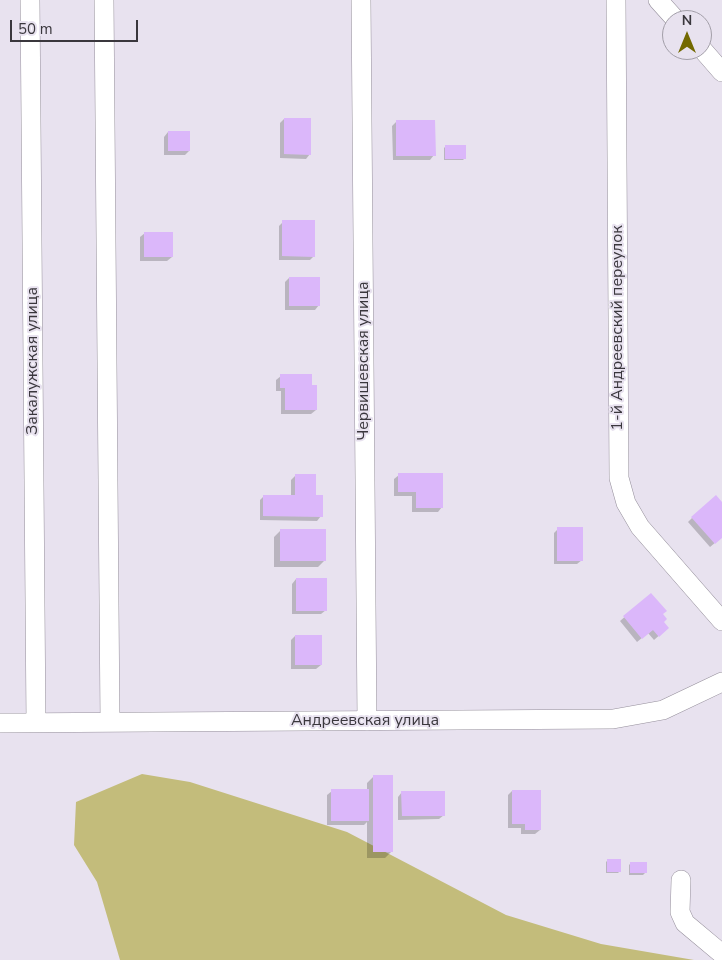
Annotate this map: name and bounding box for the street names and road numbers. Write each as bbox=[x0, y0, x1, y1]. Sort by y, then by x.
street label: 1-й Андреевский переулок bbox=[608, 225, 628, 431]
street label: Червишевская улица bbox=[354, 281, 374, 441]
street label: Закалужская улица bbox=[23, 287, 43, 435]
street label: Андреевская улица bbox=[291, 711, 439, 731]

